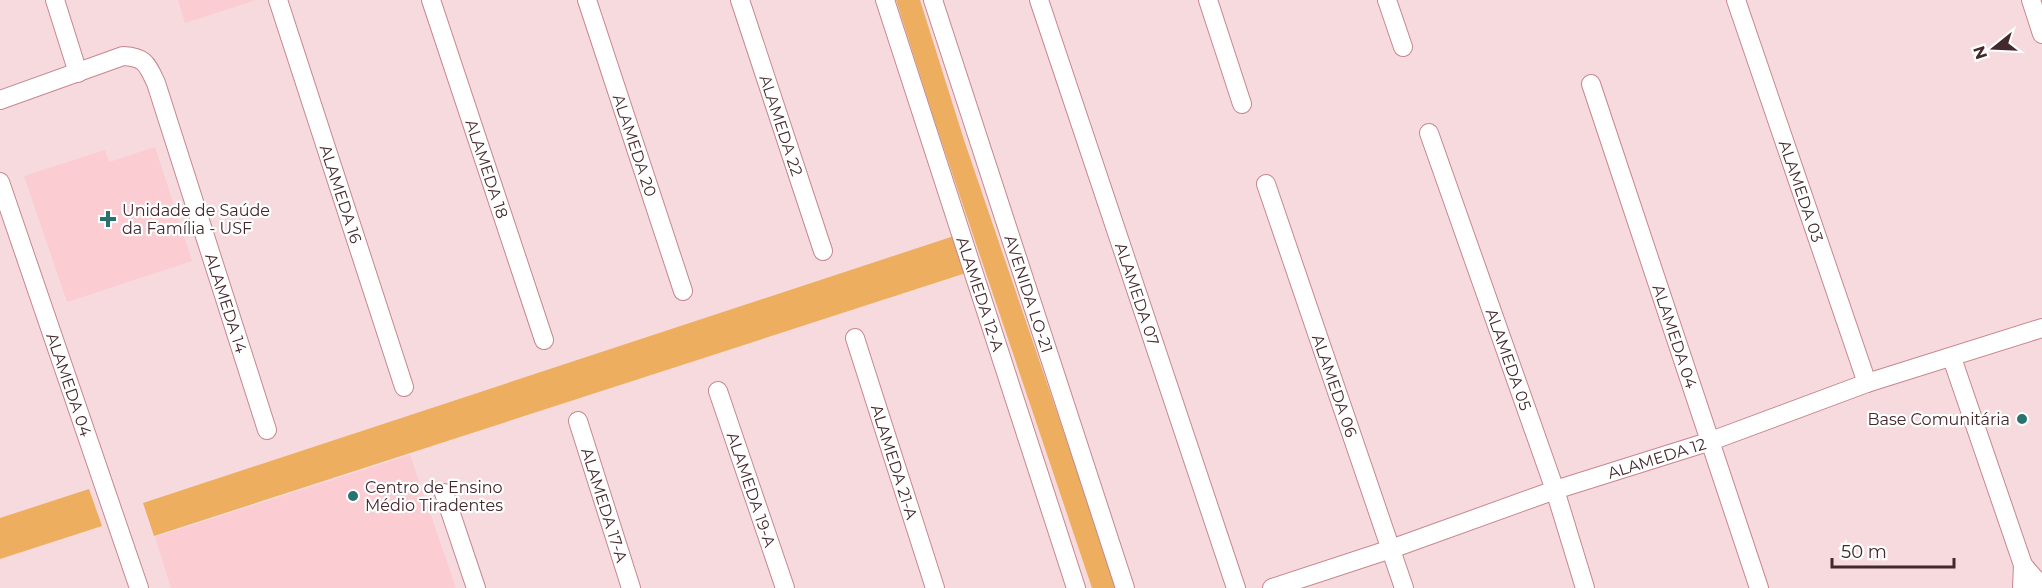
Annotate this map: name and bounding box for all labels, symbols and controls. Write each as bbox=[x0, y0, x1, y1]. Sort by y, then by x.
north arrow bbox=[1964, 18, 2024, 78]
text: N bbox=[1969, 43, 1991, 62]
street label: ALAMEDA 22 bbox=[756, 72, 807, 178]
street label: ALAMEDA 20 bbox=[609, 92, 661, 199]
street label: ALAMEDA 18 bbox=[462, 117, 512, 221]
street label: ALAMEDA 03 bbox=[1775, 138, 1828, 245]
street label: ALAMEDA 16 bbox=[316, 142, 366, 246]
place label: Unidade de Saúde da Família - USF bbox=[122, 201, 270, 238]
marker: Unidade de Saúde da Família - USF bbox=[99, 210, 117, 228]
street label: AVENIDA LO-21 bbox=[1001, 232, 1057, 355]
street label: ALAMEDA 12-A bbox=[953, 234, 1008, 354]
street label: ALAMEDA 07 bbox=[1111, 240, 1163, 348]
street label: ALAMEDA 14 bbox=[202, 251, 251, 356]
street label: ALAMEDA 04 bbox=[1649, 282, 1701, 391]
street label: ALAMEDA 05 bbox=[1482, 306, 1536, 413]
street label: ALAMEDA 04 bbox=[43, 330, 96, 439]
street label: ALAMEDA 06 bbox=[1308, 332, 1361, 440]
street label: ALAMEDA 21-A bbox=[867, 402, 922, 522]
place label: Base Comunitária bbox=[1867, 410, 2010, 429]
marker: Base Comunitária bbox=[2015, 412, 2029, 426]
street label: ALAMEDA 19-A bbox=[723, 430, 780, 550]
street label: ALAMEDA 12 bbox=[1605, 434, 1708, 482]
street label: ALAMEDA 17-A bbox=[578, 445, 632, 565]
place label: Centro de Ensino Médio Tiradentes bbox=[365, 478, 503, 515]
marker: Centro de Ensino Médio Tiradentes bbox=[346, 489, 360, 503]
scale bar bbox=[1832, 531, 1954, 569]
text: 50 m bbox=[1841, 541, 1887, 563]

